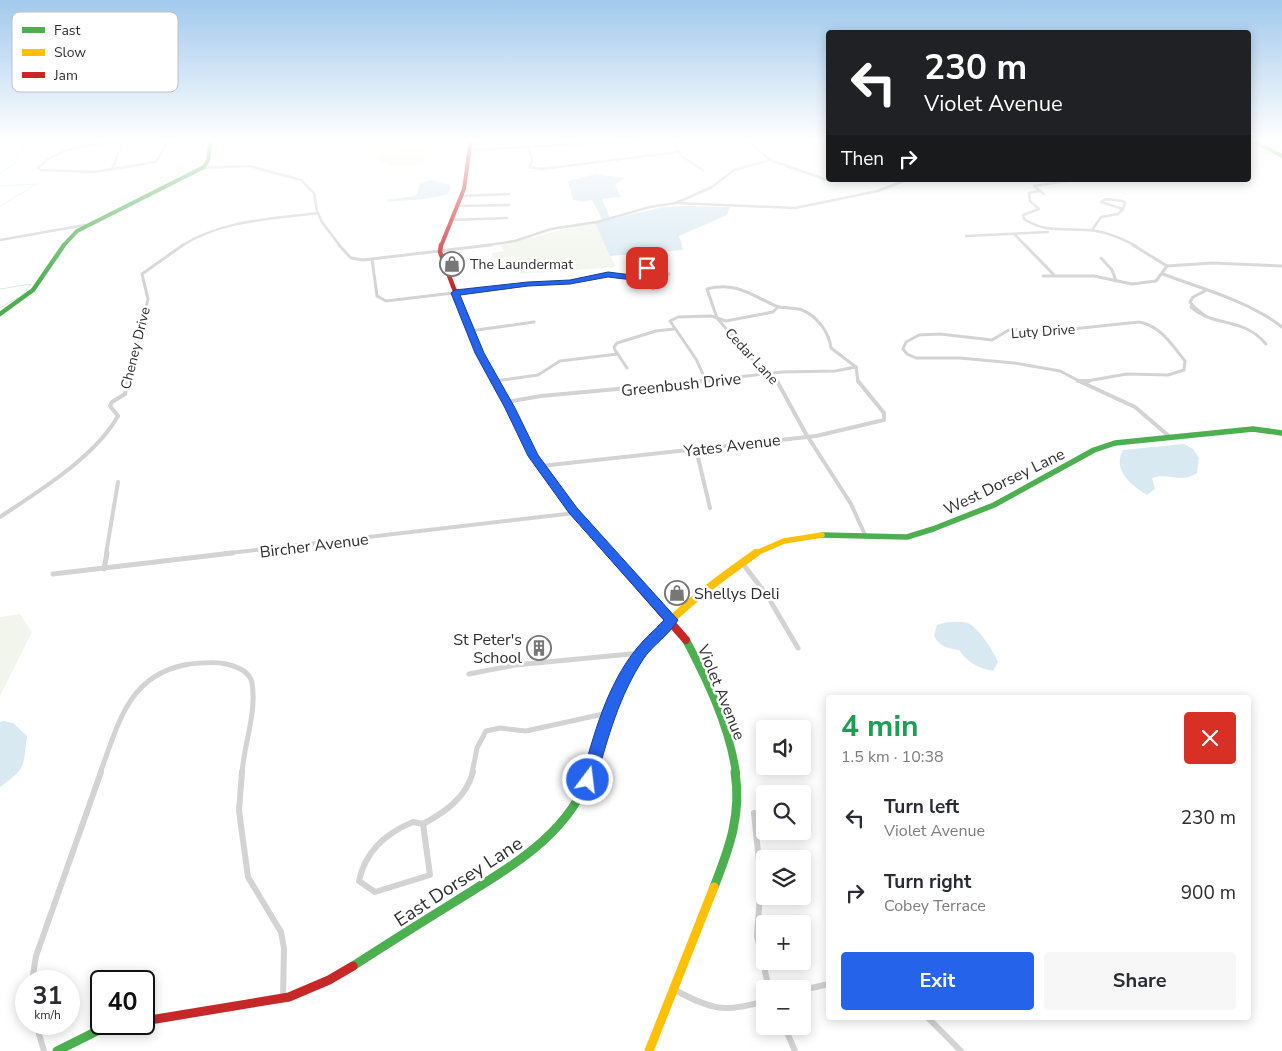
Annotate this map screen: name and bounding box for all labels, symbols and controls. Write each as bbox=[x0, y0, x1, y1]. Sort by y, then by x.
legend bbox=[12, 12, 178, 92]
text: Fast bbox=[54, 21, 80, 40]
text: Slow bbox=[54, 43, 86, 62]
text: 230 m bbox=[924, 44, 1027, 91]
icon: left bbox=[841, 50, 906, 115]
text: Jam bbox=[53, 66, 78, 85]
text: Violet Avenue bbox=[924, 89, 1063, 119]
icon: right bbox=[894, 145, 922, 173]
text: Then bbox=[841, 146, 884, 172]
pin bbox=[626, 247, 668, 289]
shop icon: The Laundermat bbox=[439, 251, 465, 277]
icon: arrive bbox=[633, 254, 661, 282]
place label: The Laundermat bbox=[470, 255, 573, 274]
street label: Cheney Drive bbox=[116, 305, 155, 391]
street label: Luty Drive bbox=[1010, 320, 1076, 343]
street label: Cedar Lane bbox=[720, 324, 783, 389]
street label: Greenbush Drive bbox=[620, 368, 742, 402]
street label: Yates Avenue bbox=[682, 429, 782, 463]
street label: West Dorsey Lane bbox=[940, 443, 1069, 521]
street label: Bircher Avenue bbox=[258, 528, 370, 564]
shop icon: Shellys Deli bbox=[664, 580, 690, 606]
place label: Shellys Deli bbox=[694, 583, 779, 605]
place label: St Peter's School bbox=[453, 629, 522, 669]
building icon: St Peter's School bbox=[526, 635, 552, 661]
street label: Violet Avenue bbox=[692, 641, 750, 743]
text: 4 min bbox=[841, 706, 919, 747]
button: close bbox=[1184, 712, 1236, 764]
map controls bbox=[756, 720, 811, 1035]
button: sound bbox=[756, 720, 811, 775]
text: 1.5 km · 10:38 bbox=[841, 746, 944, 768]
position arrow bbox=[561, 753, 613, 805]
button: search bbox=[756, 785, 811, 840]
text: Turn left bbox=[884, 794, 959, 820]
icon: left bbox=[841, 804, 869, 832]
text: 230 m bbox=[1181, 805, 1236, 831]
text: Violet Avenue bbox=[884, 820, 985, 842]
street label: East Dorsey Lane bbox=[389, 831, 528, 933]
button: layers bbox=[756, 850, 811, 905]
text: Turn right bbox=[884, 869, 971, 895]
icon: right bbox=[841, 879, 869, 907]
text: 900 m bbox=[1181, 880, 1236, 906]
text: Cobey Terrace bbox=[884, 895, 986, 917]
button: + bbox=[756, 915, 811, 970]
button: Exit bbox=[841, 952, 1034, 1010]
button: Share bbox=[1044, 952, 1236, 1010]
speed limit sign: 40 bbox=[90, 970, 155, 1035]
text: 31 bbox=[32, 979, 63, 1013]
button: − bbox=[756, 980, 811, 1035]
text: km/h bbox=[34, 1007, 61, 1023]

